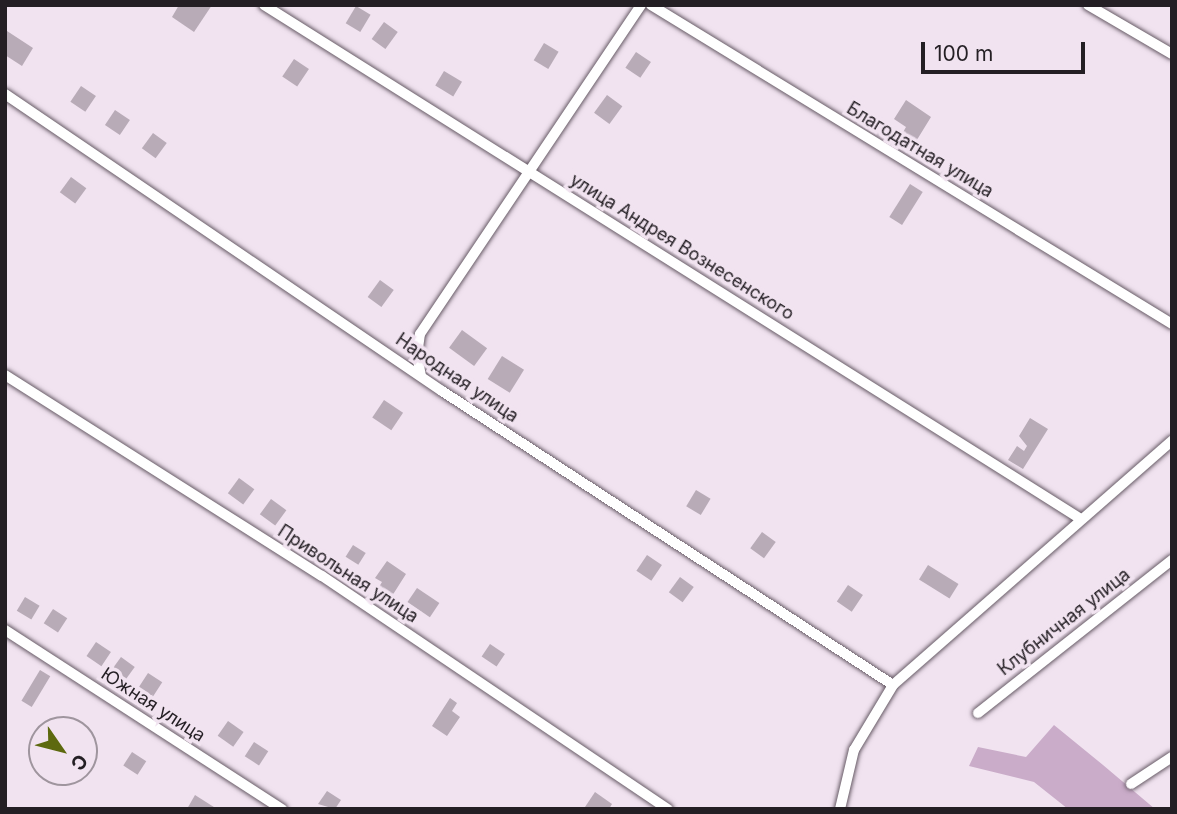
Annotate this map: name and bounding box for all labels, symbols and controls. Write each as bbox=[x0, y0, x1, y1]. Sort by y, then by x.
scale bar bbox=[925, 28, 1090, 72]
text: 100 m bbox=[934, 41, 993, 66]
street label: Благодатная улица bbox=[843, 98, 997, 202]
street label: улица Андрея Вознесенского bbox=[566, 169, 798, 325]
street label: Народная улица bbox=[391, 329, 523, 427]
street label: Привольная улица bbox=[274, 520, 422, 628]
street label: Клубничная улица bbox=[994, 564, 1134, 680]
street label: Южная улица bbox=[97, 663, 209, 747]
north arrow bbox=[28, 716, 98, 786]
text: С bbox=[66, 750, 92, 775]

